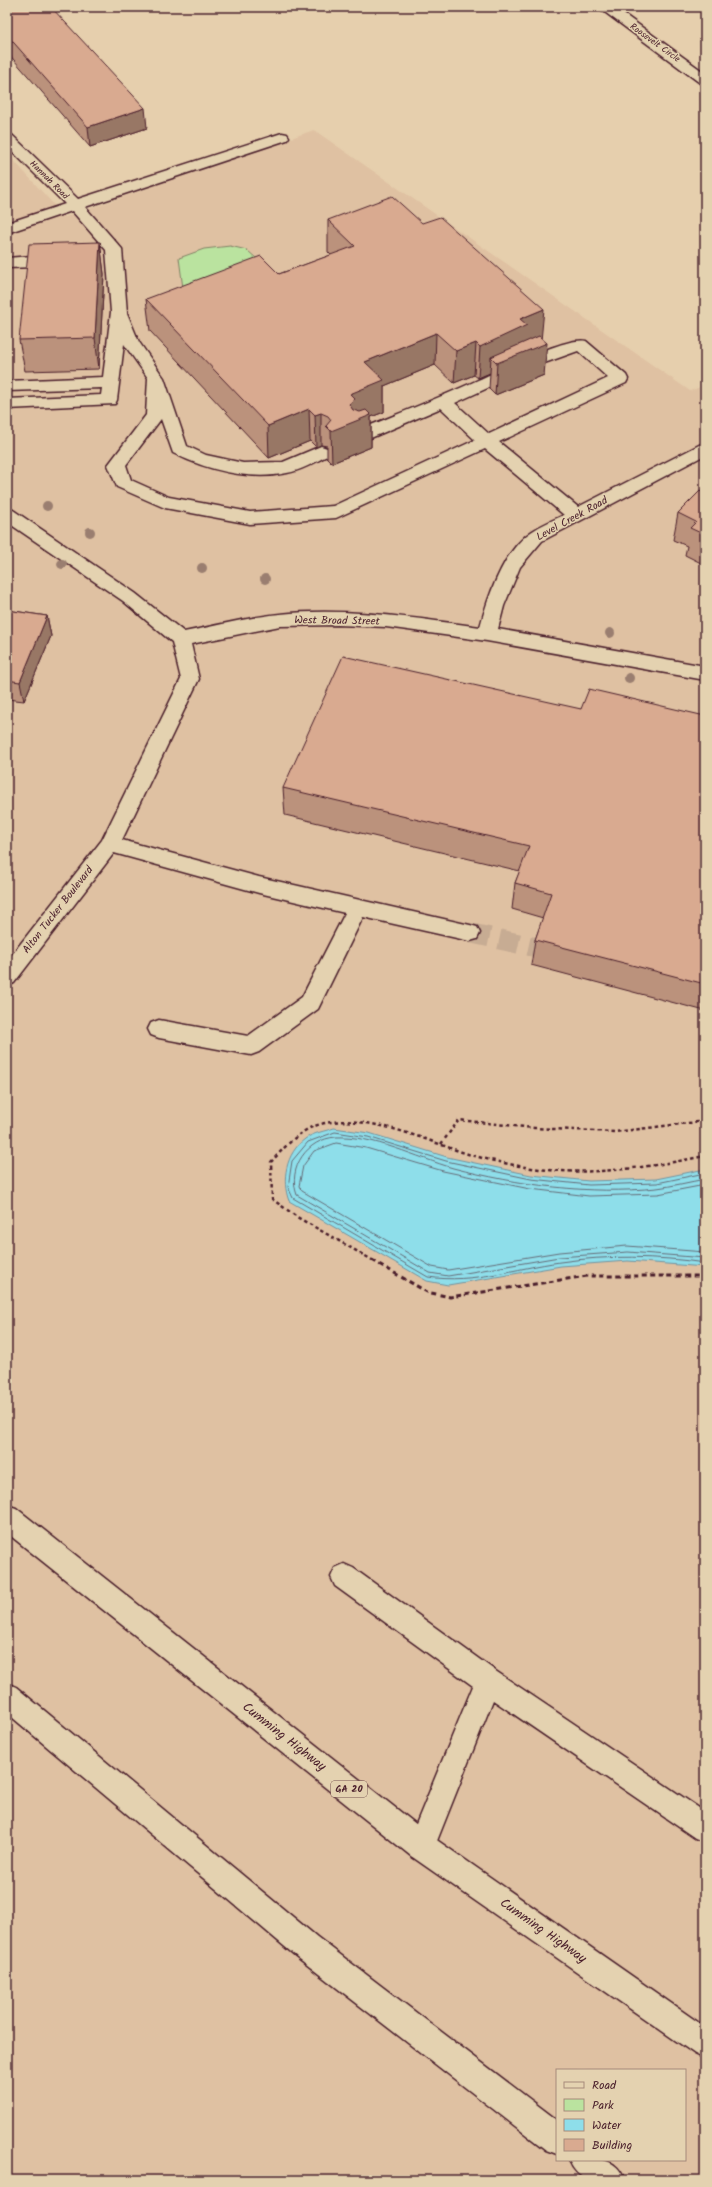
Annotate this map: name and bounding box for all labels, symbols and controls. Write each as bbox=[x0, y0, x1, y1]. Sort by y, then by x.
street label: Roosevelt Circle bbox=[627, 20, 683, 66]
street label: Hannah Road bbox=[26, 157, 73, 204]
street label: Level Creek Road bbox=[533, 492, 612, 546]
street label: West Broad Street bbox=[294, 611, 381, 631]
street label: Alton Tucker Boulevard bbox=[18, 862, 98, 958]
street label: Cumming Highway bbox=[237, 1697, 331, 1777]
road number: GA 20 bbox=[331, 1781, 367, 1797]
street label: Cumming Highway bbox=[495, 1893, 592, 1969]
legend bbox=[556, 2069, 686, 2161]
text: Road bbox=[592, 2076, 617, 2095]
text: Park bbox=[592, 2096, 614, 2115]
text: Water bbox=[592, 2116, 622, 2135]
text: Building bbox=[592, 2136, 632, 2155]

